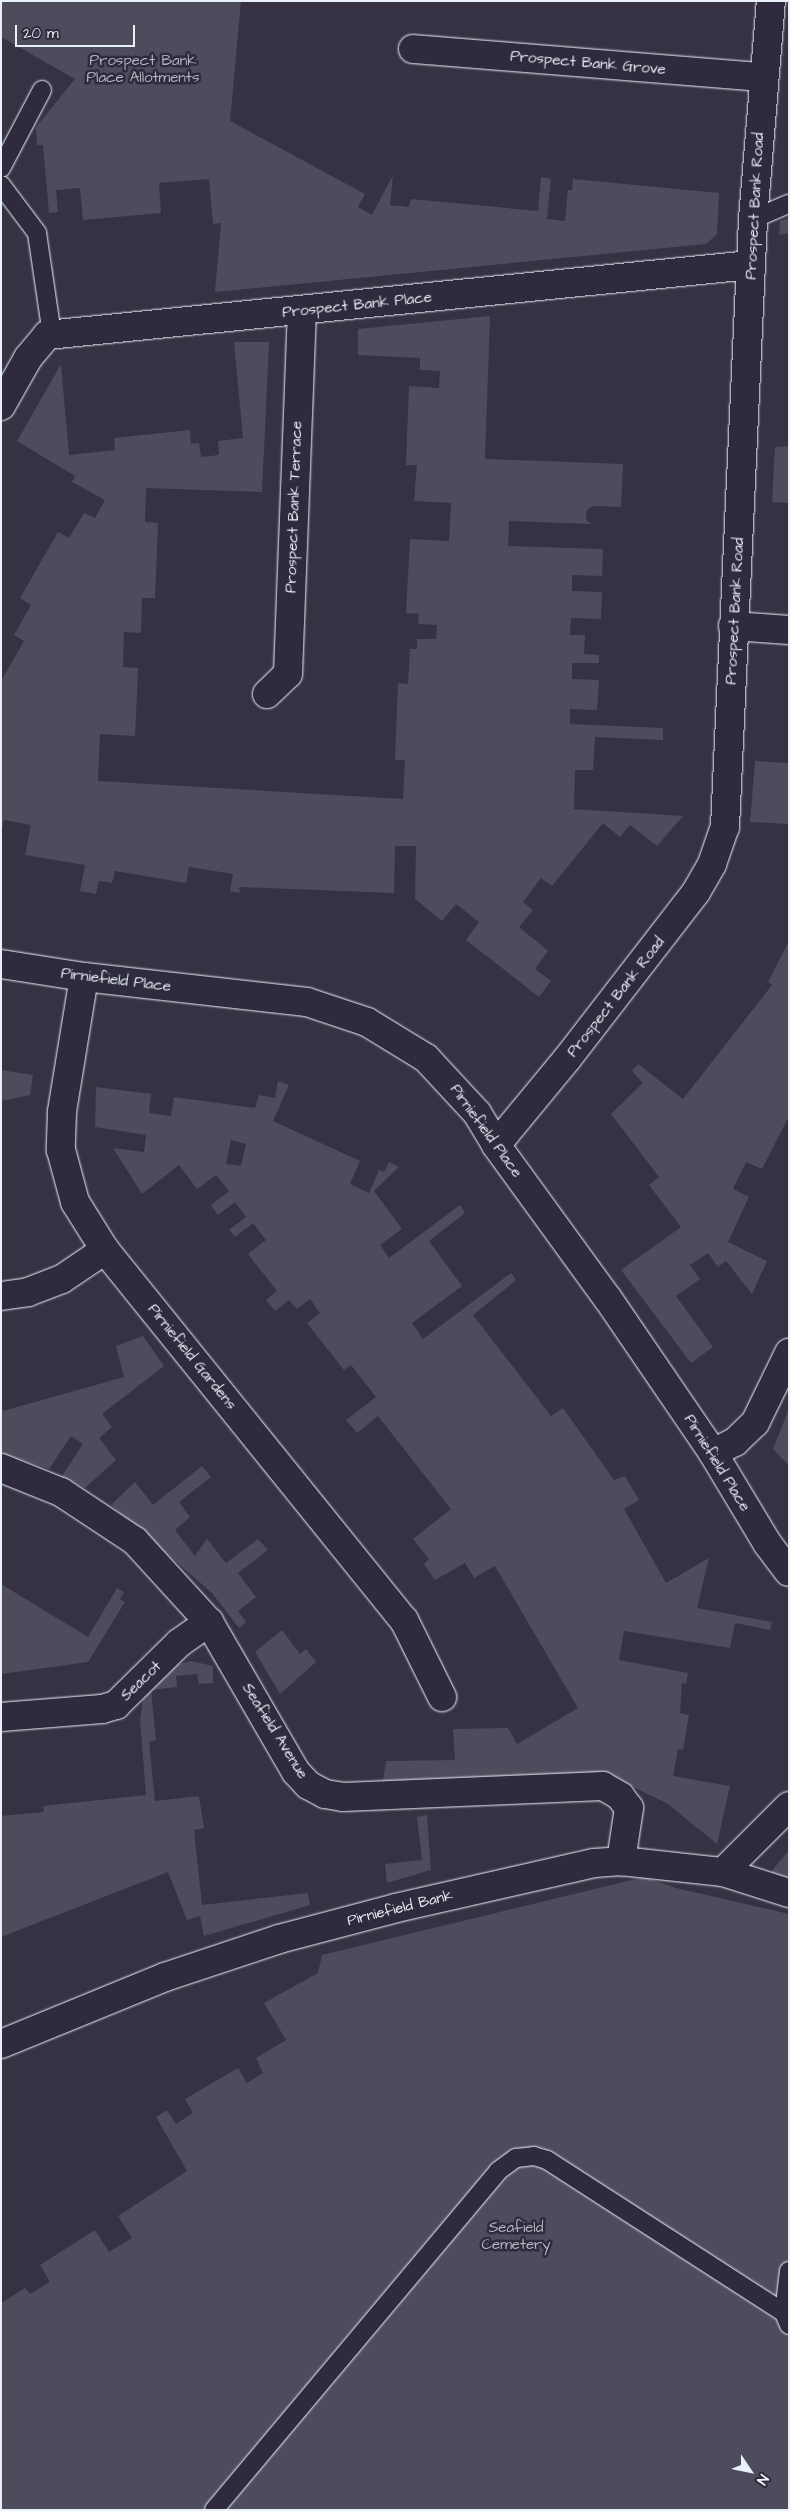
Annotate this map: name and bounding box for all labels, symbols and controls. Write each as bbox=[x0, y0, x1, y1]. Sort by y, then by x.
scale bar bbox=[18, 15, 138, 47]
text: 20 m bbox=[23, 23, 59, 44]
street label: Prospect Bank Grove bbox=[510, 47, 666, 79]
park label: Prospect Bank Place Allotments bbox=[87, 51, 199, 86]
street label: Prospect Bank Road bbox=[742, 132, 768, 280]
street label: Prospect Bank Place bbox=[281, 288, 433, 322]
street label: Prospect Bank Terrace bbox=[282, 421, 306, 593]
street label: Prospect Bank Road bbox=[722, 537, 748, 685]
street label: Prospect Bank Road bbox=[564, 933, 668, 1061]
street label: Pirniefield Place bbox=[60, 964, 172, 996]
street label: Pirniefield Place bbox=[446, 1081, 526, 1181]
street label: Pirniefield Gardens bbox=[144, 1301, 240, 1413]
street label: Pirniefield Place bbox=[680, 1411, 754, 1515]
street label: Seacot bbox=[117, 1657, 165, 1705]
street label: Seafield Avenue bbox=[238, 1680, 312, 1782]
street label: Pirniefield Bank bbox=[345, 1886, 455, 1930]
park label: Seafield Cemetery bbox=[481, 2218, 551, 2253]
north arrow bbox=[725, 2446, 775, 2496]
text: N bbox=[752, 2470, 773, 2489]

